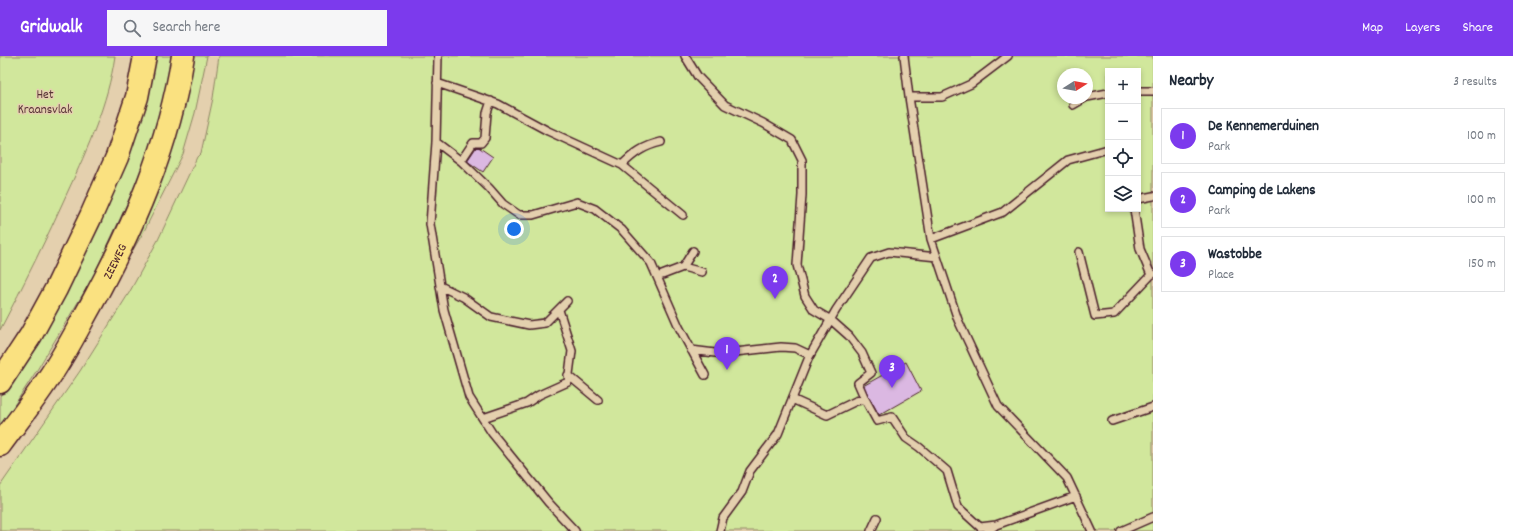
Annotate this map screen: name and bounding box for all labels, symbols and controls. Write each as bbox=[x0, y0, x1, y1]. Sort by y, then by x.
search box bbox=[107, 10, 387, 46]
text: Gridwalk bbox=[20, 15, 83, 42]
icon: search bbox=[121, 17, 143, 39]
text: Search here bbox=[153, 17, 220, 39]
text: Map bbox=[1362, 18, 1383, 38]
text: Layers bbox=[1405, 18, 1440, 38]
text: Share bbox=[1462, 18, 1493, 38]
north arrow bbox=[1057, 68, 1093, 104]
map controls bbox=[1105, 68, 1141, 212]
button: + bbox=[1105, 68, 1141, 104]
text: Nearby bbox=[1169, 70, 1213, 94]
text: 3 results bbox=[1453, 73, 1497, 92]
park label: Het Kraansvlak bbox=[18, 86, 72, 120]
button: − bbox=[1105, 104, 1141, 140]
text: De Kennemerduinen bbox=[1208, 116, 1319, 138]
text: 1 bbox=[1182, 127, 1184, 146]
text: 100 m bbox=[1467, 127, 1496, 146]
text: Park bbox=[1208, 138, 1230, 157]
button: locate bbox=[1105, 140, 1141, 176]
button: layers bbox=[1105, 176, 1141, 212]
text: Camping de Lakens bbox=[1208, 180, 1316, 202]
text: 2 bbox=[1180, 191, 1186, 210]
text: 100 m bbox=[1467, 191, 1496, 210]
text: Park bbox=[1208, 202, 1230, 221]
your location bbox=[504, 219, 524, 239]
street label: ZEEWEG bbox=[99, 241, 133, 283]
text: Wastobbe bbox=[1208, 244, 1262, 266]
text: 3 bbox=[1180, 255, 1186, 274]
text: 150 m bbox=[1468, 255, 1496, 274]
pin: 2 bbox=[762, 266, 788, 299]
text: Place bbox=[1208, 266, 1234, 285]
pin: 1 bbox=[714, 337, 740, 370]
pin: 3 bbox=[879, 355, 905, 388]

